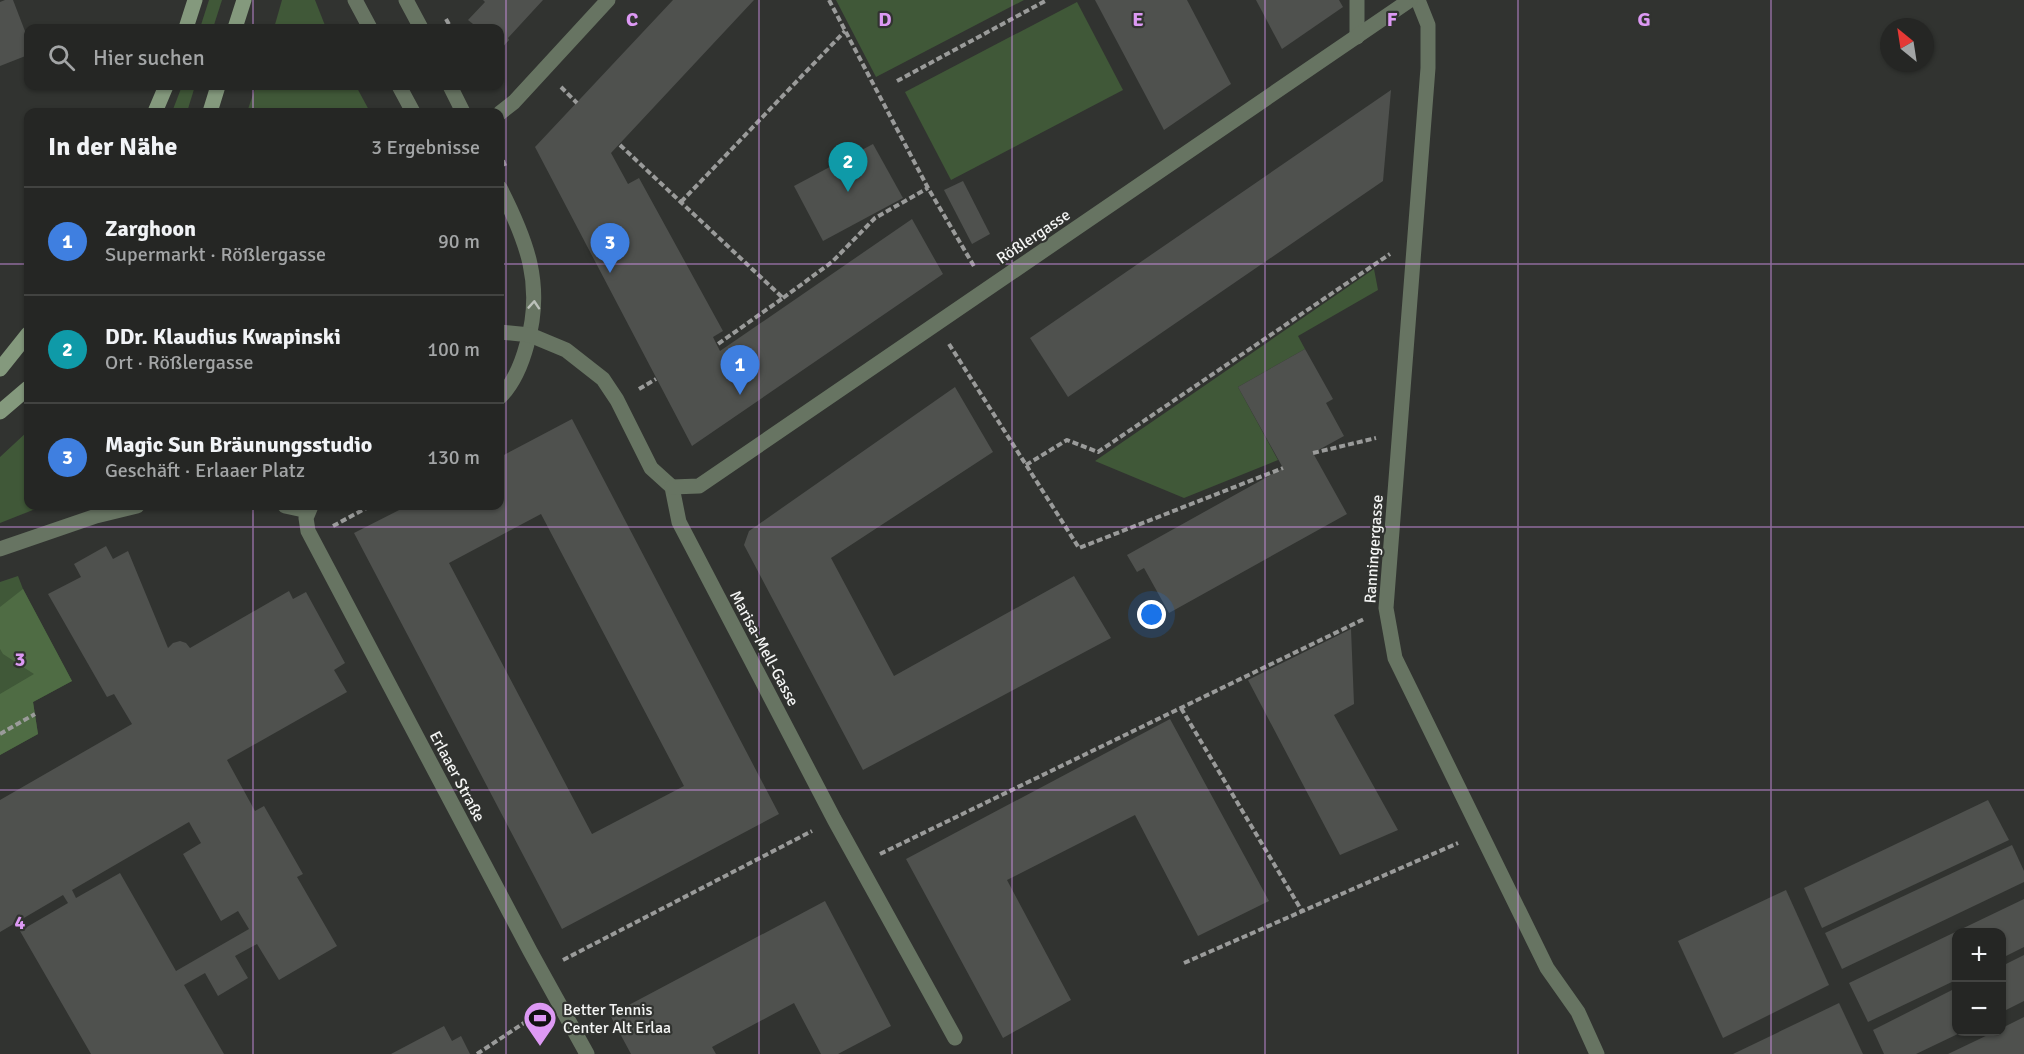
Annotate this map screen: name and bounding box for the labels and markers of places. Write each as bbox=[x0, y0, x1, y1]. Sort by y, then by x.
pin: 2 bbox=[828, 142, 868, 192]
pin: 3 bbox=[590, 224, 630, 273]
pin: 1 bbox=[720, 346, 760, 395]
sports icon: Better Tennis Center Alt Erlaa bbox=[522, 1000, 558, 1047]
place label: Better Tennis Center Alt Erlaa bbox=[563, 1000, 671, 1038]

